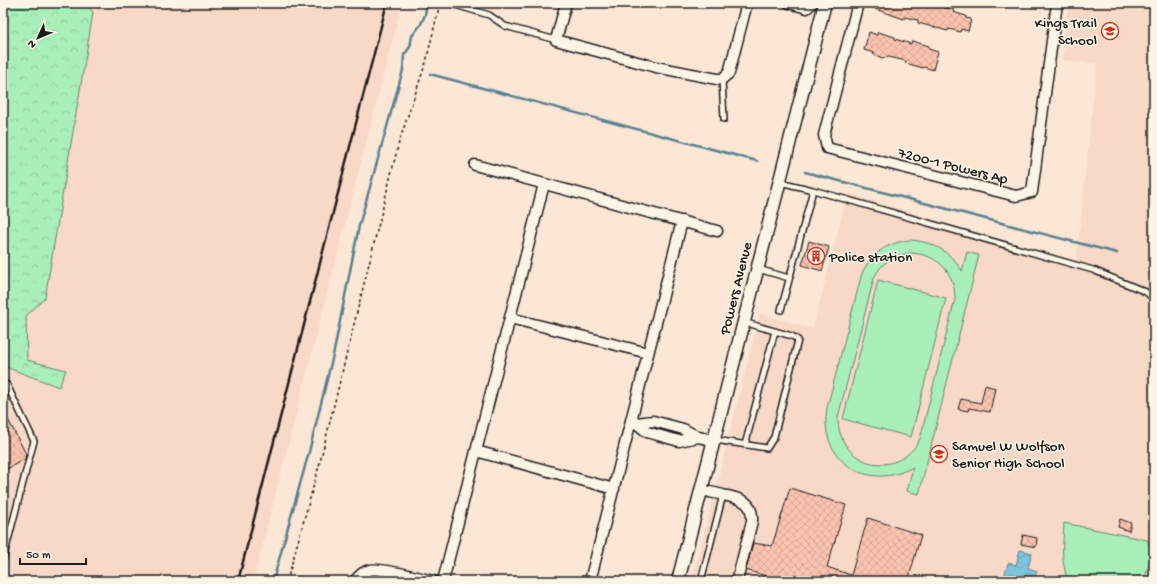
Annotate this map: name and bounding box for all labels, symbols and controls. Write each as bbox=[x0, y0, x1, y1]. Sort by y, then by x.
place label: Kings Trail School bbox=[1035, 15, 1097, 50]
north arrow bbox=[18, 18, 58, 58]
school or university icon: Kings Trail School bbox=[1100, 21, 1120, 41]
text: N bbox=[25, 37, 39, 50]
street label: 7200-1 Powers Ap bbox=[895, 144, 1010, 189]
street label: Powers Avenue bbox=[716, 240, 757, 338]
building icon: Police station bbox=[806, 246, 826, 266]
place label: Police station bbox=[828, 249, 912, 267]
place label: Samuel W Wolfson Senior High School bbox=[952, 438, 1065, 473]
school or university icon: Samuel W Wolfson Senior High School bbox=[929, 444, 949, 464]
scale bar bbox=[20, 540, 86, 566]
text: 50 m bbox=[26, 549, 51, 563]

